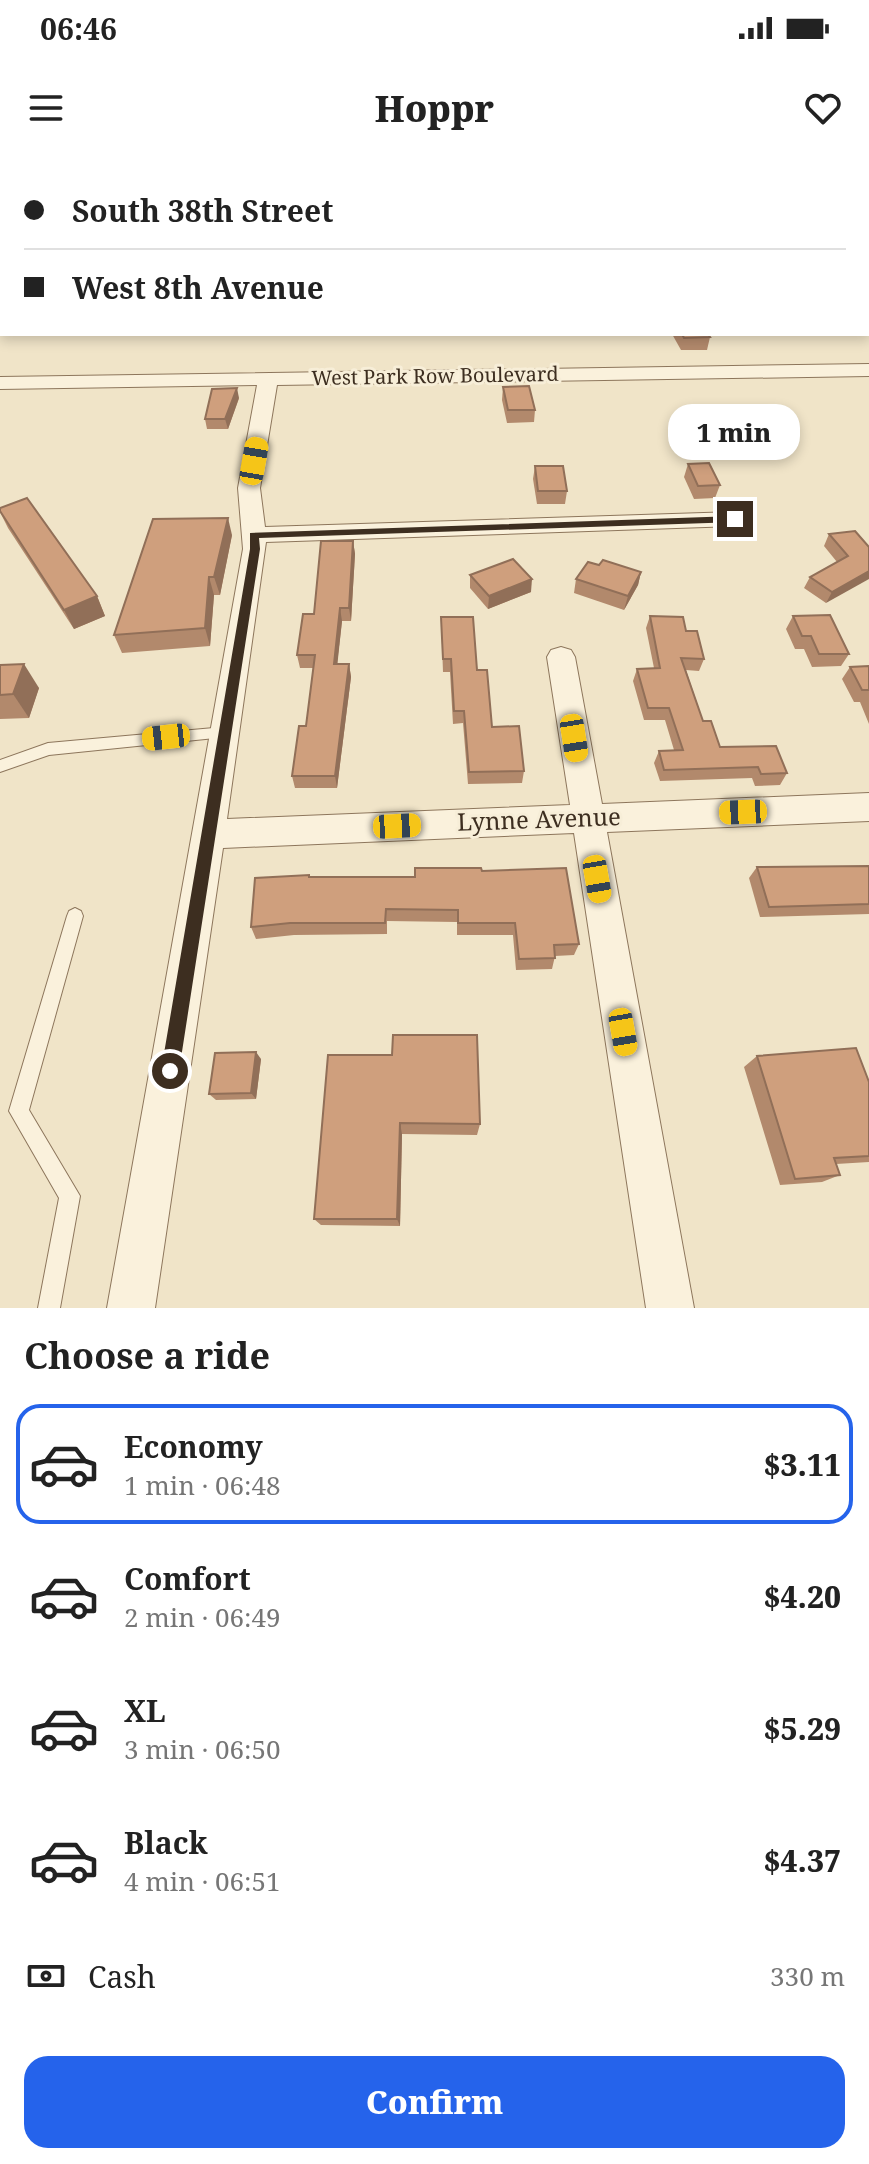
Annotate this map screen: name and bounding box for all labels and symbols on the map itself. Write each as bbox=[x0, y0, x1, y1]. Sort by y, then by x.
street label: West Park Row Boulevard bbox=[311, 360, 559, 391]
callout: 1 min bbox=[669, 403, 801, 459]
car bbox=[238, 435, 270, 487]
route end bbox=[717, 501, 753, 537]
car bbox=[558, 712, 590, 764]
car bbox=[141, 723, 191, 751]
street label: Lynne Avenue bbox=[457, 799, 621, 838]
car bbox=[719, 799, 767, 825]
car bbox=[372, 813, 422, 839]
car bbox=[581, 853, 613, 905]
car bbox=[607, 1006, 639, 1058]
route start bbox=[152, 1053, 188, 1089]

